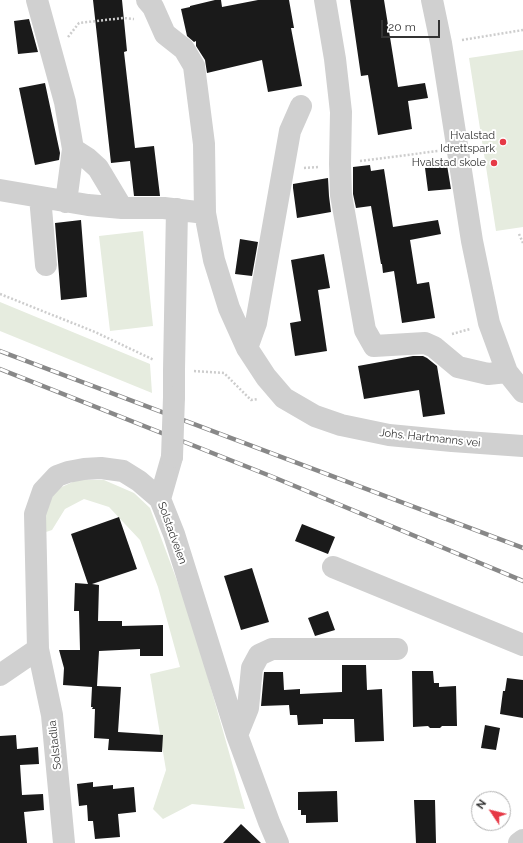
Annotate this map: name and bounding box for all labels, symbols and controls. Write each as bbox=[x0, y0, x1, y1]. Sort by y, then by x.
scale bar bbox=[383, 12, 442, 38]
text: 20 m bbox=[388, 20, 416, 34]
place label: Hvalstad Idrettspark bbox=[440, 129, 495, 155]
marker: Hvalstad Idrettspark bbox=[498, 137, 508, 147]
place label: Hvalstad skole bbox=[412, 156, 486, 170]
marker: Hvalstad skole bbox=[489, 158, 499, 168]
street label: Johs. Hartmanns vei bbox=[379, 426, 481, 450]
street label: Solstadveien bbox=[155, 500, 189, 566]
street label: Solstadlia bbox=[46, 720, 64, 770]
north arrow bbox=[471, 791, 511, 831]
text: N bbox=[474, 797, 489, 812]

